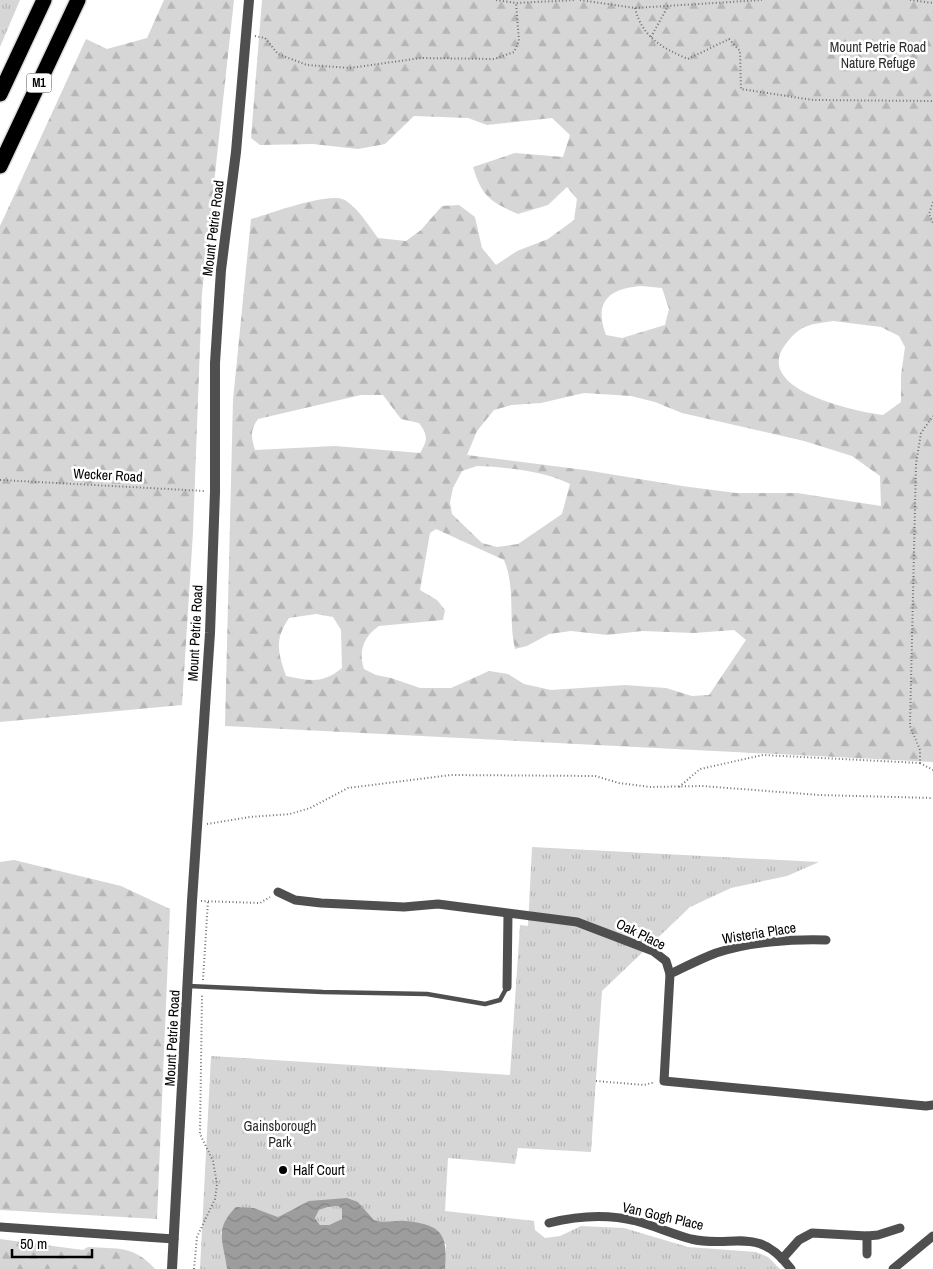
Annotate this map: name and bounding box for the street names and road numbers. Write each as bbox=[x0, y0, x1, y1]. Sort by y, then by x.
road number: M1 bbox=[26, 74, 52, 92]
street label: Mount Petrie Road bbox=[198, 179, 228, 277]
street label: Wecker Road bbox=[73, 464, 143, 486]
street label: Mount Petrie Road bbox=[183, 584, 207, 682]
street label: Oak Place bbox=[613, 914, 669, 954]
street label: Wisteria Place bbox=[721, 918, 797, 948]
street label: Mount Petrie Road bbox=[160, 989, 184, 1087]
street label: Van Gogh Place bbox=[621, 1198, 705, 1234]

